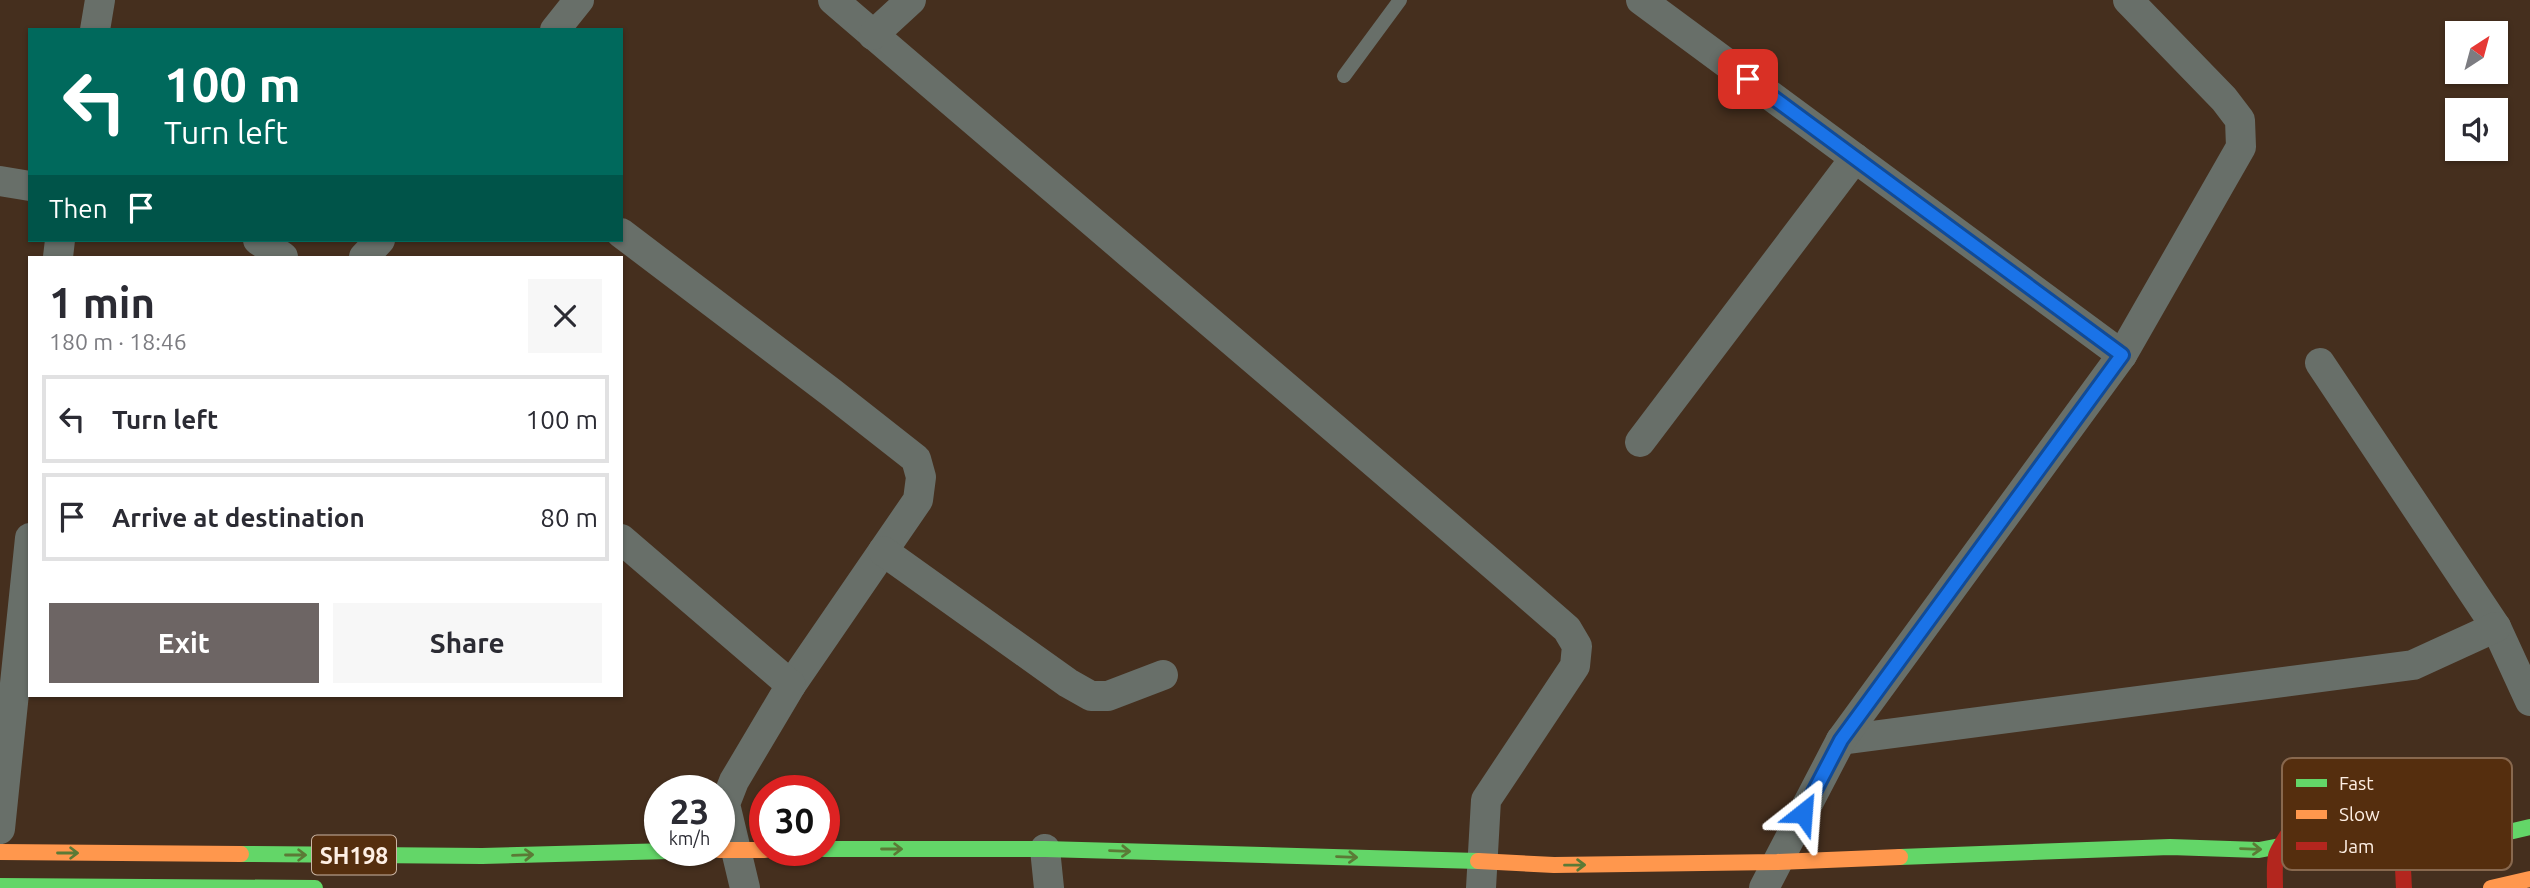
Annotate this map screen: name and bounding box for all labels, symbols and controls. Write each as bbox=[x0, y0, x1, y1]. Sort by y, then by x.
north arrow bbox=[2445, 21, 2508, 84]
map controls bbox=[2445, 21, 2508, 161]
pin bbox=[1718, 49, 1778, 109]
icon: left bbox=[49, 56, 140, 147]
text: 100 m bbox=[164, 56, 301, 111]
icon: arrive bbox=[1729, 60, 1767, 98]
button: sound bbox=[2445, 98, 2508, 161]
text: Turn left bbox=[164, 114, 288, 150]
icon: arrive bbox=[122, 189, 160, 227]
text: Then bbox=[49, 194, 108, 223]
text: 1 min bbox=[49, 279, 155, 326]
button: close bbox=[528, 279, 602, 353]
text: 180 m · 18:46 bbox=[49, 329, 187, 354]
icon: left bbox=[53, 400, 91, 438]
text: Turn left bbox=[112, 405, 218, 434]
text: 100 m bbox=[526, 405, 598, 434]
icon: arrive bbox=[53, 498, 91, 536]
text: Arrive at destination bbox=[112, 503, 365, 532]
text: 80 m bbox=[540, 503, 598, 532]
button: Exit bbox=[49, 603, 319, 683]
button: Share bbox=[333, 603, 602, 683]
legend bbox=[2282, 758, 2512, 870]
text: Fast bbox=[2339, 772, 2374, 794]
speed limit sign: 30 bbox=[749, 775, 840, 866]
position arrow bbox=[1766, 776, 1840, 850]
text: 23 bbox=[670, 791, 709, 831]
text: Slow bbox=[2339, 803, 2380, 825]
text: km/h bbox=[669, 828, 710, 848]
road number: SH198 bbox=[312, 835, 396, 874]
text: Jam bbox=[2339, 835, 2375, 857]
one-way arrow bbox=[881, 842, 904, 856]
one-way arrow bbox=[2239, 843, 2262, 856]
one-way arrow bbox=[1108, 844, 1131, 857]
one-way arrow bbox=[56, 846, 79, 860]
one-way arrow bbox=[284, 848, 307, 862]
one-way arrow bbox=[511, 849, 534, 862]
one-way arrow bbox=[1336, 850, 1359, 864]
one-way arrow bbox=[1563, 858, 1586, 872]

